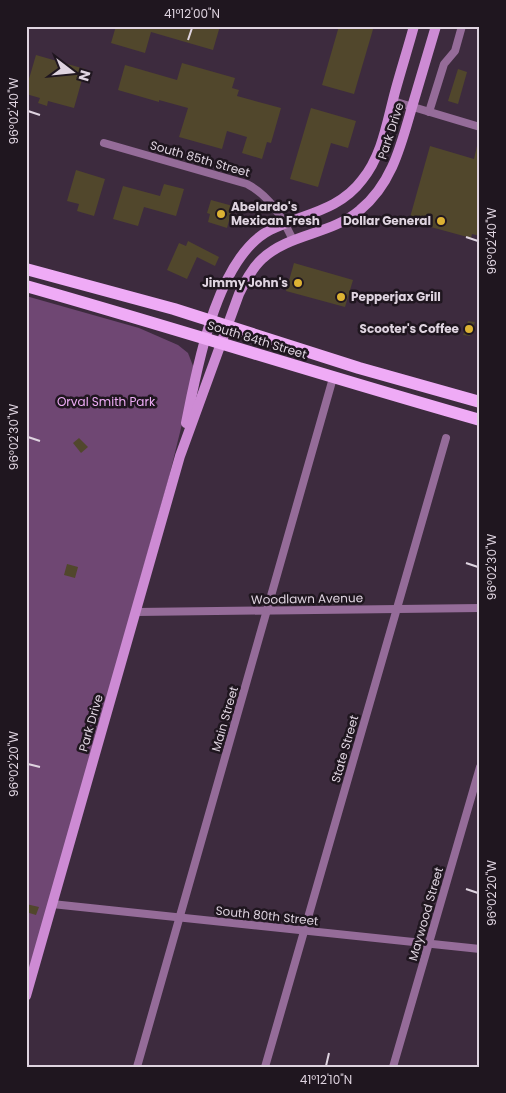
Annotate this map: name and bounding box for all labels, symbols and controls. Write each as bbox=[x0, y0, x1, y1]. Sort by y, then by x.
text: 41°12'00"N bbox=[164, 5, 220, 22]
north arrow bbox=[48, 48, 98, 98]
text: N bbox=[73, 68, 96, 83]
text: 96°02'40"W bbox=[5, 77, 22, 144]
street label: Park Drive bbox=[373, 100, 408, 162]
street label: South 85th Street bbox=[148, 136, 252, 181]
place label: Abelardo's Mexican Fresh bbox=[231, 198, 320, 229]
text: 96°02'40"W bbox=[483, 207, 500, 274]
marker: Abelardo's Mexican Fresh bbox=[215, 208, 227, 220]
place label: Dollar General bbox=[343, 212, 431, 229]
marker: Dollar General bbox=[435, 215, 447, 227]
place label: Jimmy John's bbox=[202, 274, 288, 291]
marker: Jimmy John's bbox=[292, 277, 304, 289]
place label: Pepperjax Grill bbox=[351, 288, 441, 305]
marker: Pepperjax Grill bbox=[335, 291, 347, 303]
street label: South 84th Street bbox=[205, 316, 309, 363]
place label: Scooter's Coffee bbox=[360, 320, 460, 337]
marker: Scooter's Coffee bbox=[463, 323, 475, 335]
park label: Orval Smith Park bbox=[57, 393, 156, 410]
text: 96°02'30"W bbox=[5, 404, 22, 470]
text: 96°02'30"W bbox=[483, 534, 500, 600]
street label: Woodlawn Avenue bbox=[251, 589, 363, 608]
street label: Main Street bbox=[207, 684, 242, 754]
street label: Park Drive bbox=[74, 692, 107, 754]
street label: State Street bbox=[327, 713, 362, 785]
text: 96°02'20"W bbox=[5, 731, 22, 797]
text: 96°02'20"W bbox=[483, 860, 500, 926]
street label: Maywood Street bbox=[404, 865, 447, 963]
street label: South 80th Street bbox=[215, 902, 319, 929]
text: 41°12'10"N bbox=[300, 1071, 352, 1088]

